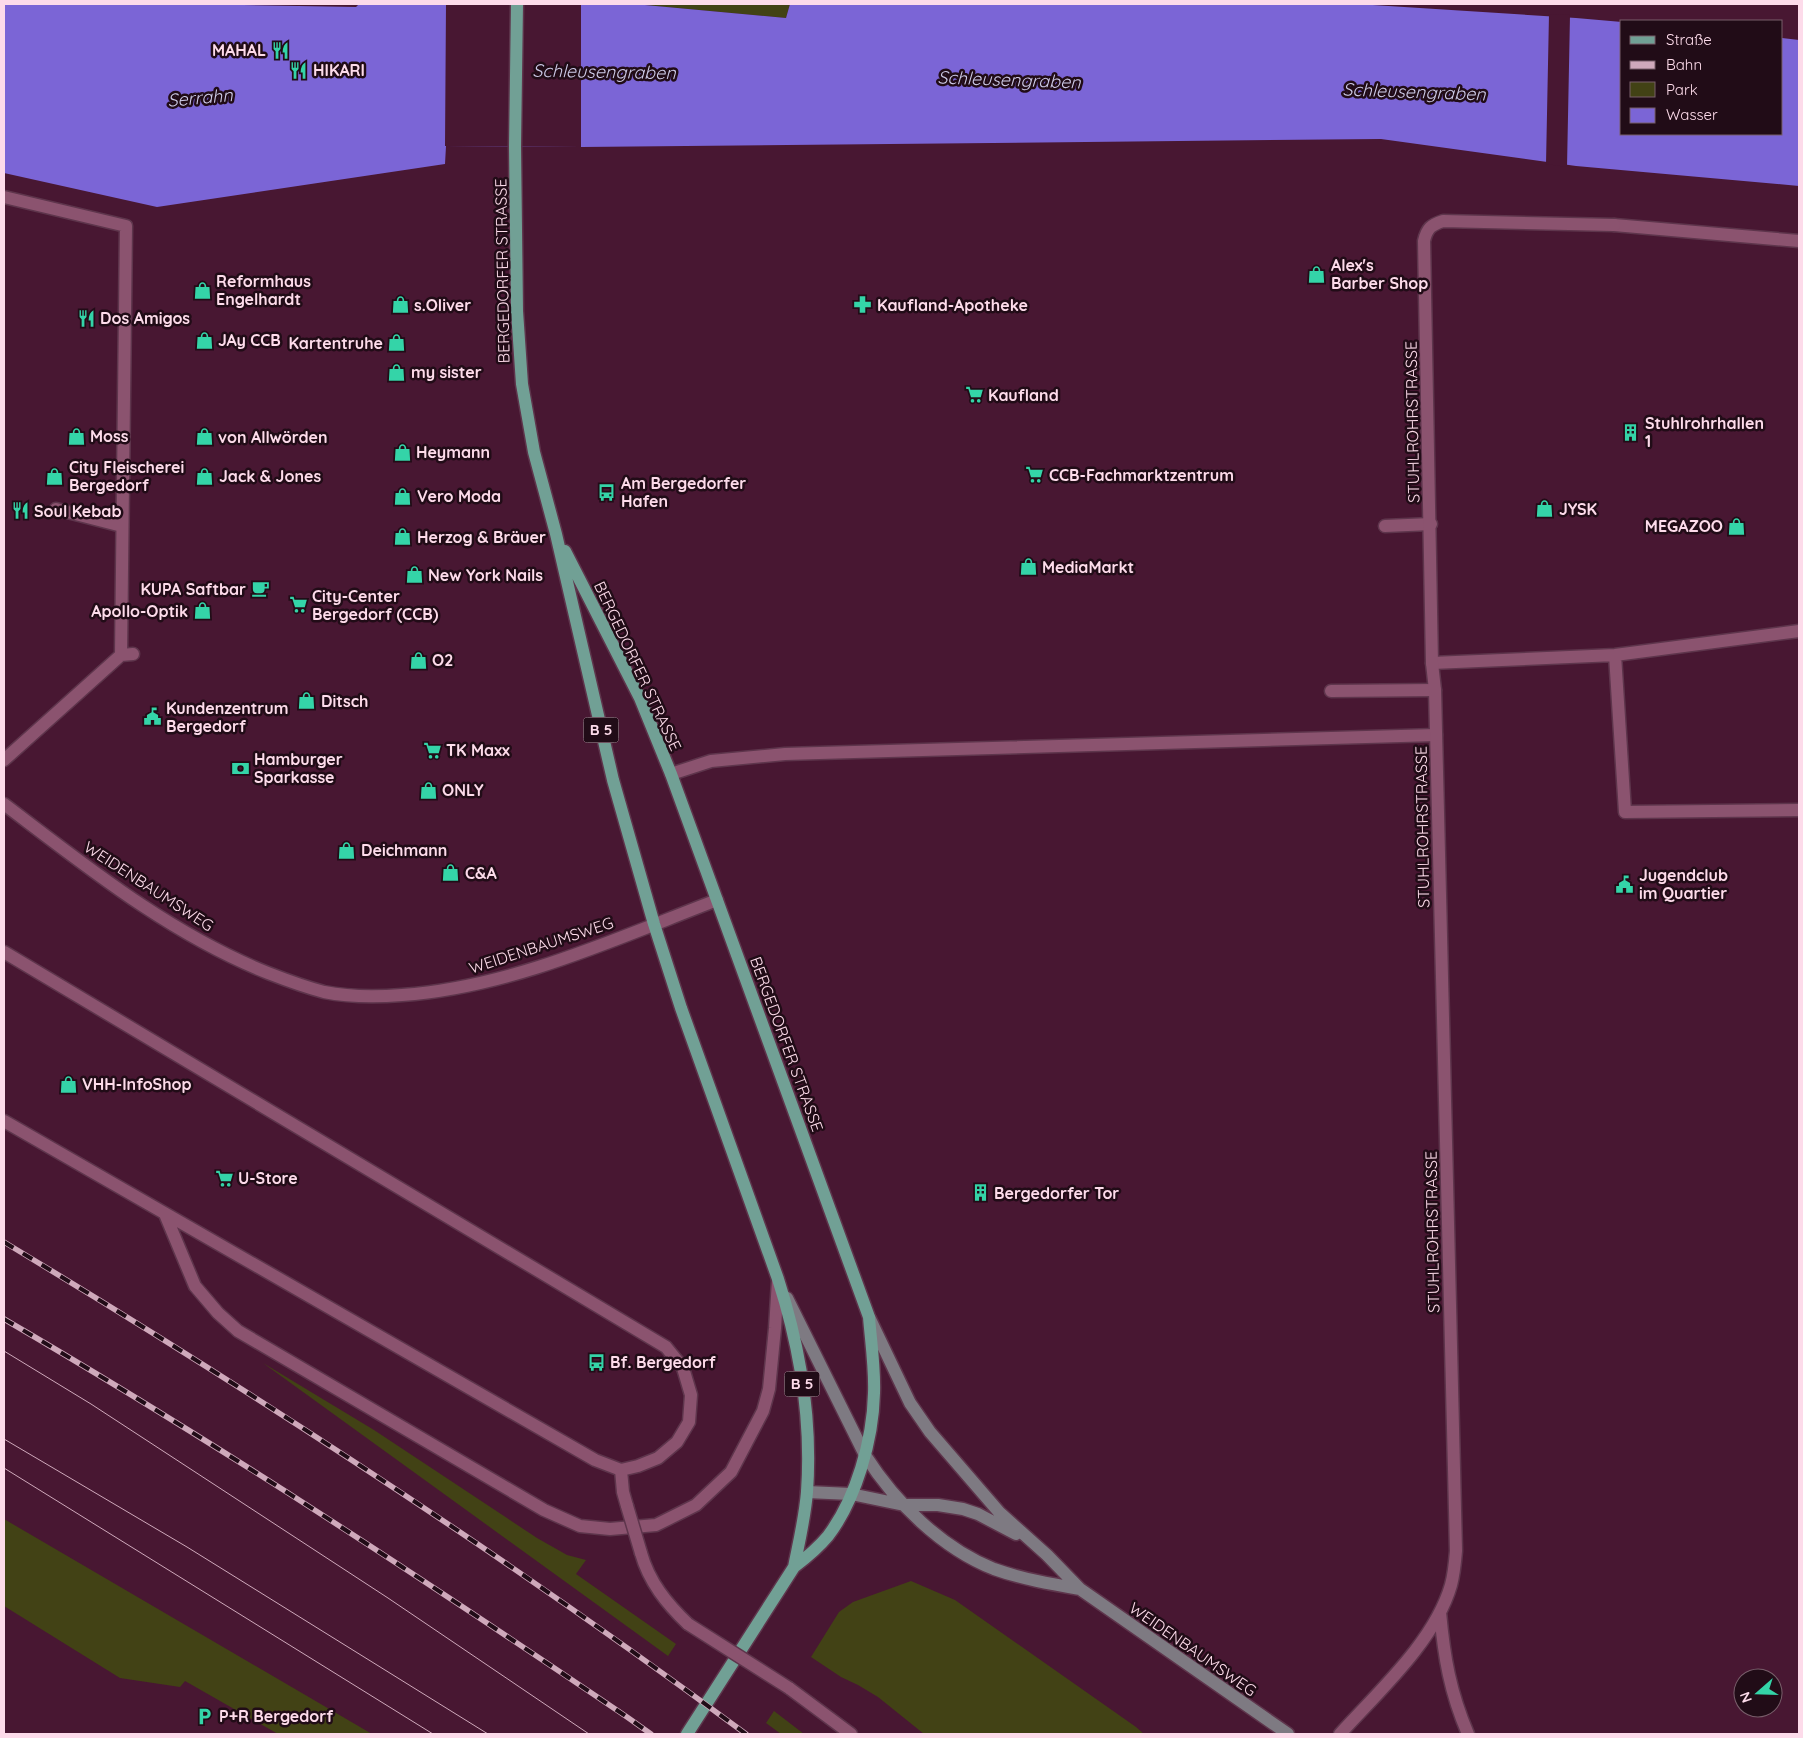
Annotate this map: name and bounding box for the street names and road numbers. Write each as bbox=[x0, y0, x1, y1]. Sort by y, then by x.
street label: BERGEDORFER STRASSE bbox=[490, 178, 514, 364]
street label: STUHLROHRSTRASSE bbox=[1401, 341, 1423, 503]
street label: BERGEDORFER STRASSE bbox=[590, 578, 686, 754]
road number: B 5 bbox=[584, 718, 618, 742]
street label: STUHLROHRSTRASSE bbox=[1411, 746, 1433, 908]
street label: WEIDENBAUMSWEG bbox=[80, 837, 218, 935]
street label: WEIDENBAUMSWEG bbox=[466, 912, 616, 978]
street label: BERGEDORFER STRASSE bbox=[746, 954, 828, 1134]
street label: STUHLROHRSTRASSE bbox=[1421, 1151, 1443, 1313]
road number: B 5 bbox=[784, 1372, 820, 1396]
street label: WEIDENBAUMSWEG bbox=[1126, 1598, 1260, 1700]

